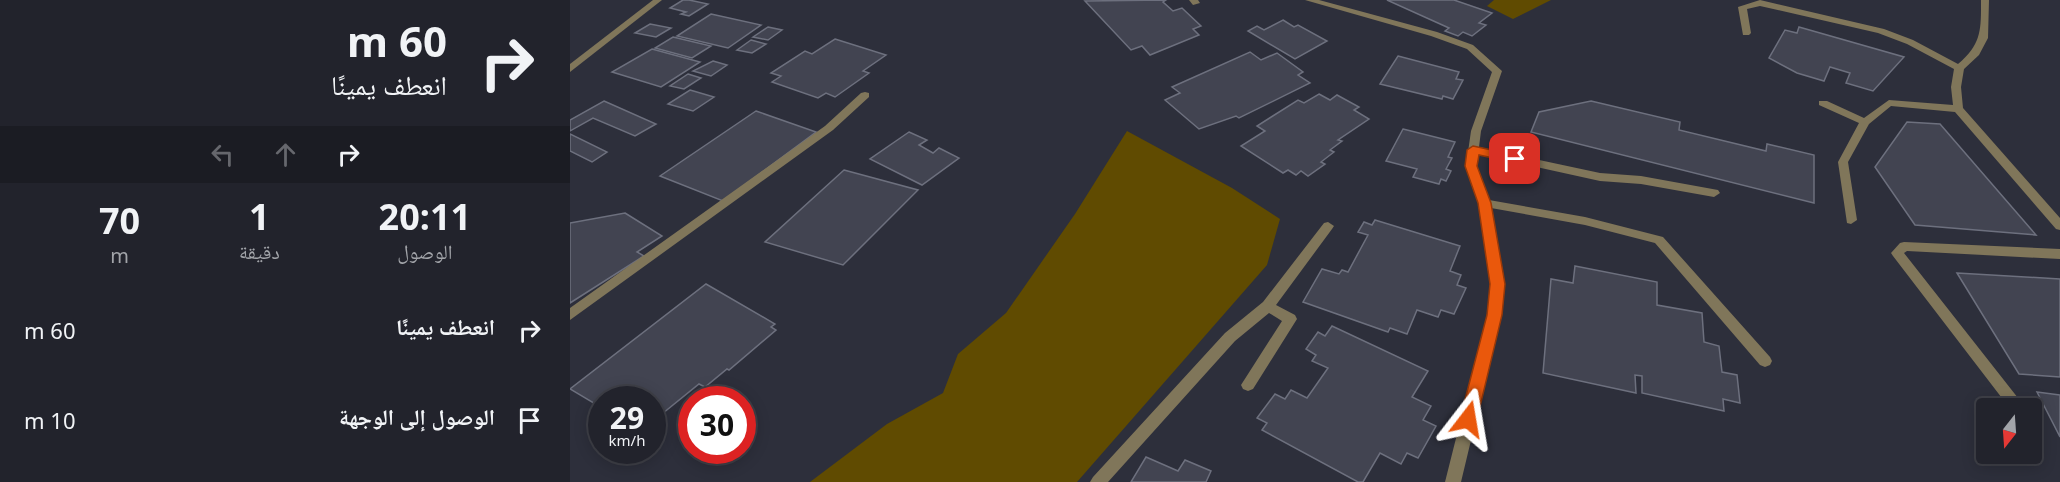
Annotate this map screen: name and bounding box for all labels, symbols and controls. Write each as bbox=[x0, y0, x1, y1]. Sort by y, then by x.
text: 60 m bbox=[347, 12, 447, 69]
icon: right bbox=[468, 24, 546, 102]
text: انعطف يمينًا bbox=[331, 66, 447, 103]
pin bbox=[1489, 133, 1540, 184]
icon: left bbox=[206, 138, 239, 171]
icon: ahead bbox=[269, 138, 302, 171]
icon: right bbox=[332, 138, 365, 171]
icon: arrive bbox=[1498, 142, 1531, 175]
text: 1 bbox=[249, 192, 270, 241]
text: 20:11 bbox=[379, 192, 471, 241]
text: 70 bbox=[99, 196, 140, 245]
text: دقيقة bbox=[239, 238, 280, 265]
text: الوصول bbox=[397, 238, 453, 265]
text: m bbox=[110, 242, 129, 269]
text: انعطف يمينًا bbox=[396, 311, 495, 341]
icon: right bbox=[513, 314, 546, 347]
text: 60 m bbox=[24, 315, 75, 345]
speed limit sign: 30 bbox=[678, 386, 756, 464]
position arrow bbox=[1436, 387, 1500, 451]
text: 29 bbox=[610, 397, 644, 438]
north arrow bbox=[1976, 398, 2042, 464]
map controls bbox=[1976, 398, 2042, 464]
text: الوصول إلى الوجهة bbox=[339, 401, 495, 431]
icon: arrive bbox=[513, 404, 546, 437]
text: 10 m bbox=[24, 405, 75, 435]
text: km/h bbox=[609, 430, 645, 450]

